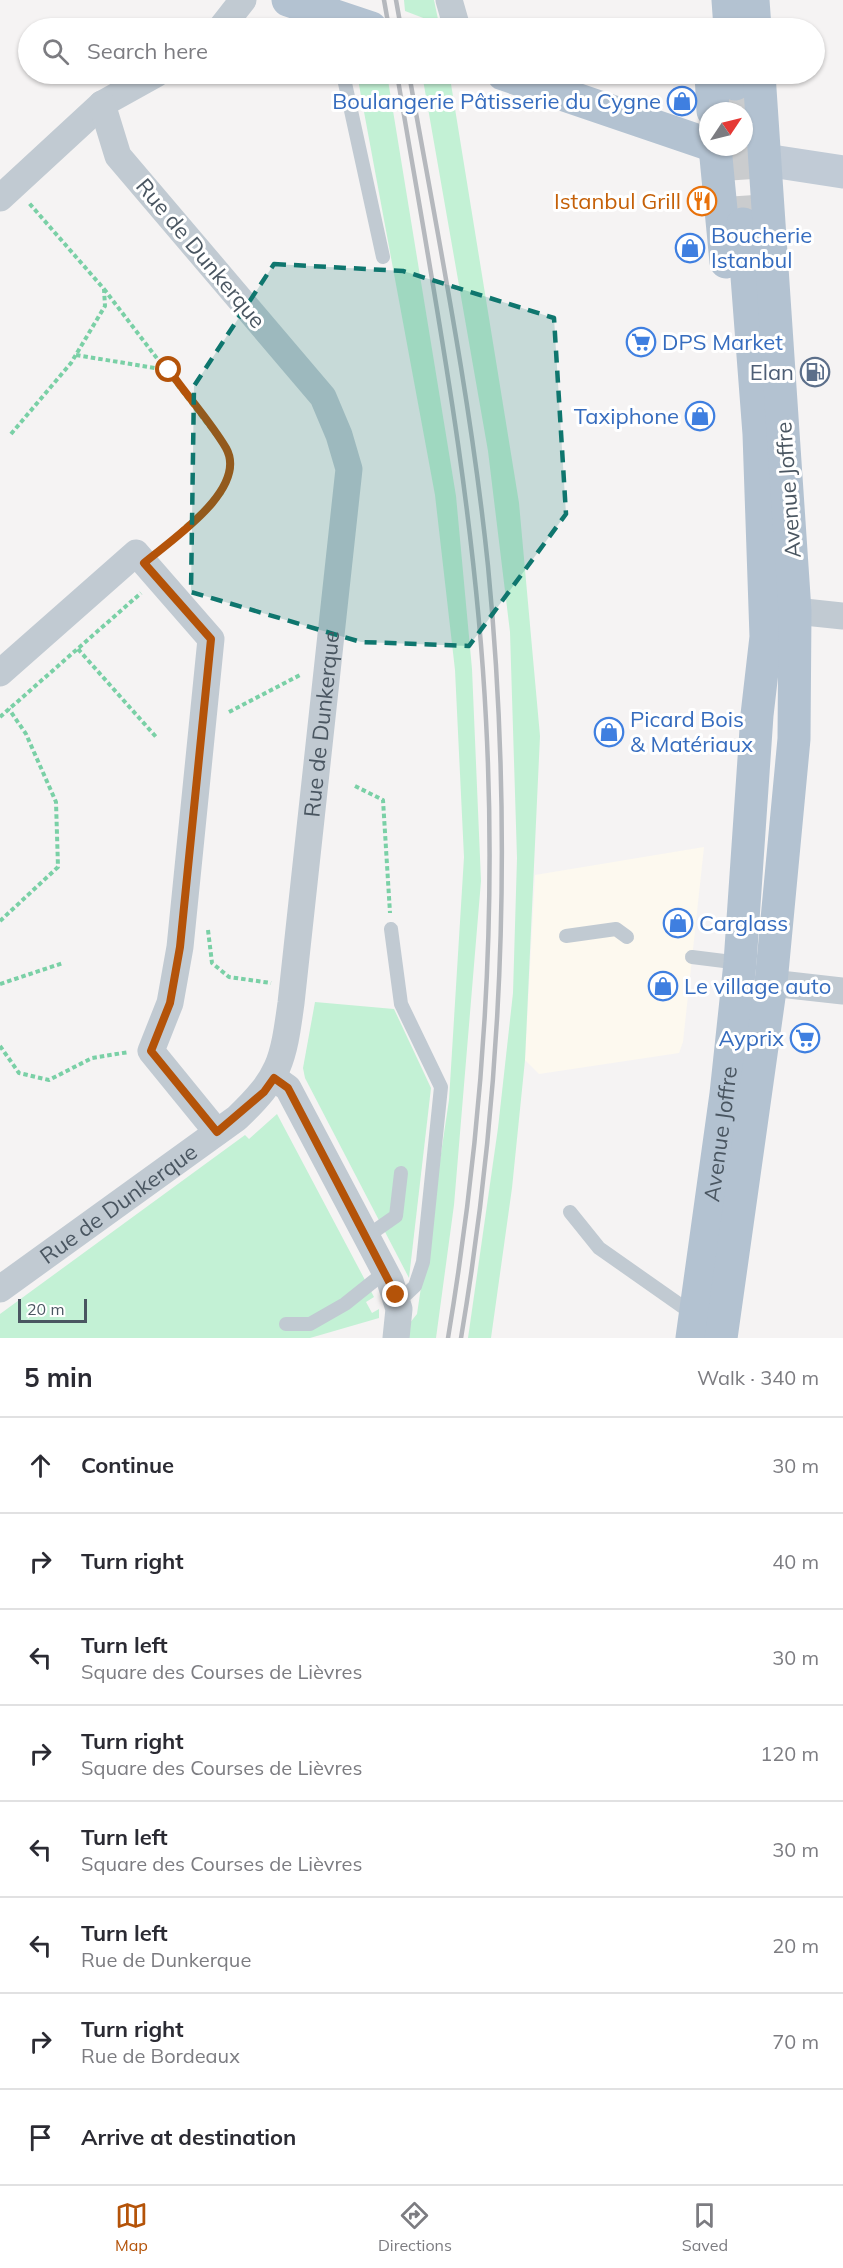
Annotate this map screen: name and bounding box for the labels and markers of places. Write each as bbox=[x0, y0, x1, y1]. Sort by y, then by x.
shop icon: Boulangerie Pâtisserie du Cygne bbox=[666, 85, 698, 117]
place label: Boulangerie Pâtisserie du Cygne bbox=[332, 87, 661, 115]
restaurant icon: Istanbul Grill bbox=[686, 185, 718, 217]
place label: Istanbul Grill bbox=[554, 187, 681, 215]
place label: Boucherie Istanbul bbox=[711, 221, 812, 274]
shop icon: Boucherie Istanbul bbox=[674, 232, 706, 264]
supermarket icon: DPS Market bbox=[625, 326, 657, 358]
place label: DPS Market bbox=[662, 328, 783, 356]
fuel station icon: Elan bbox=[799, 356, 831, 388]
place label: Elan bbox=[750, 358, 794, 386]
shop icon: Taxiphone bbox=[684, 400, 716, 432]
place label: Taxiphone bbox=[574, 402, 679, 430]
place label: Picard Bois & Matériaux bbox=[630, 705, 753, 758]
shop icon: Picard Bois & Matériaux bbox=[593, 716, 625, 748]
shop icon: Carglass bbox=[662, 907, 694, 939]
place label: Carglass bbox=[699, 909, 788, 937]
shop icon: Le village auto bbox=[647, 970, 679, 1002]
place label: Le village auto bbox=[684, 972, 831, 1000]
supermarket icon: Ayprix bbox=[789, 1022, 821, 1054]
place label: Ayprix bbox=[719, 1024, 784, 1052]

